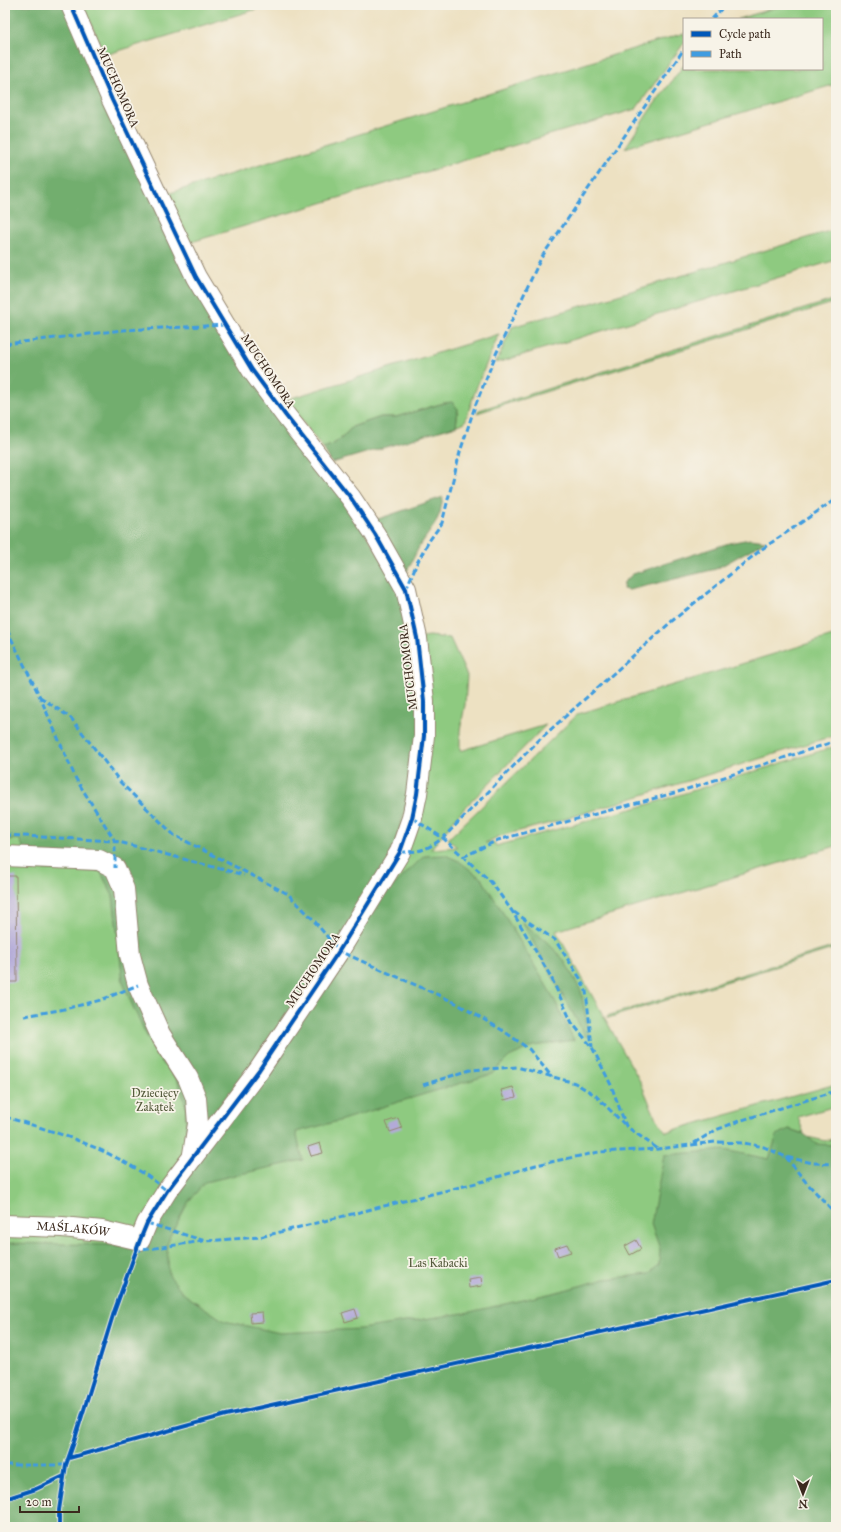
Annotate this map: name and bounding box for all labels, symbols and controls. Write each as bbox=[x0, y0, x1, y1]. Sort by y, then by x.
legend bbox=[683, 18, 823, 70]
text: Cycle path bbox=[719, 27, 771, 41]
street label: MUCHOMORA bbox=[94, 44, 142, 130]
text: Path bbox=[719, 47, 742, 61]
street label: MUCHOMORA bbox=[238, 331, 298, 411]
street label: MUCHOMORA bbox=[396, 623, 420, 711]
street label: MUCHOMORA bbox=[283, 930, 343, 1010]
park label: Dziecięcy Zakątek bbox=[131, 1086, 179, 1114]
street label: MAŚLAKÓW bbox=[36, 1218, 111, 1240]
park label: Las Kabacki bbox=[408, 1256, 468, 1270]
north arrow bbox=[783, 1474, 823, 1514]
scale bar bbox=[20, 1488, 79, 1514]
text: 20 m bbox=[26, 1495, 52, 1509]
text: N bbox=[798, 1497, 808, 1510]

